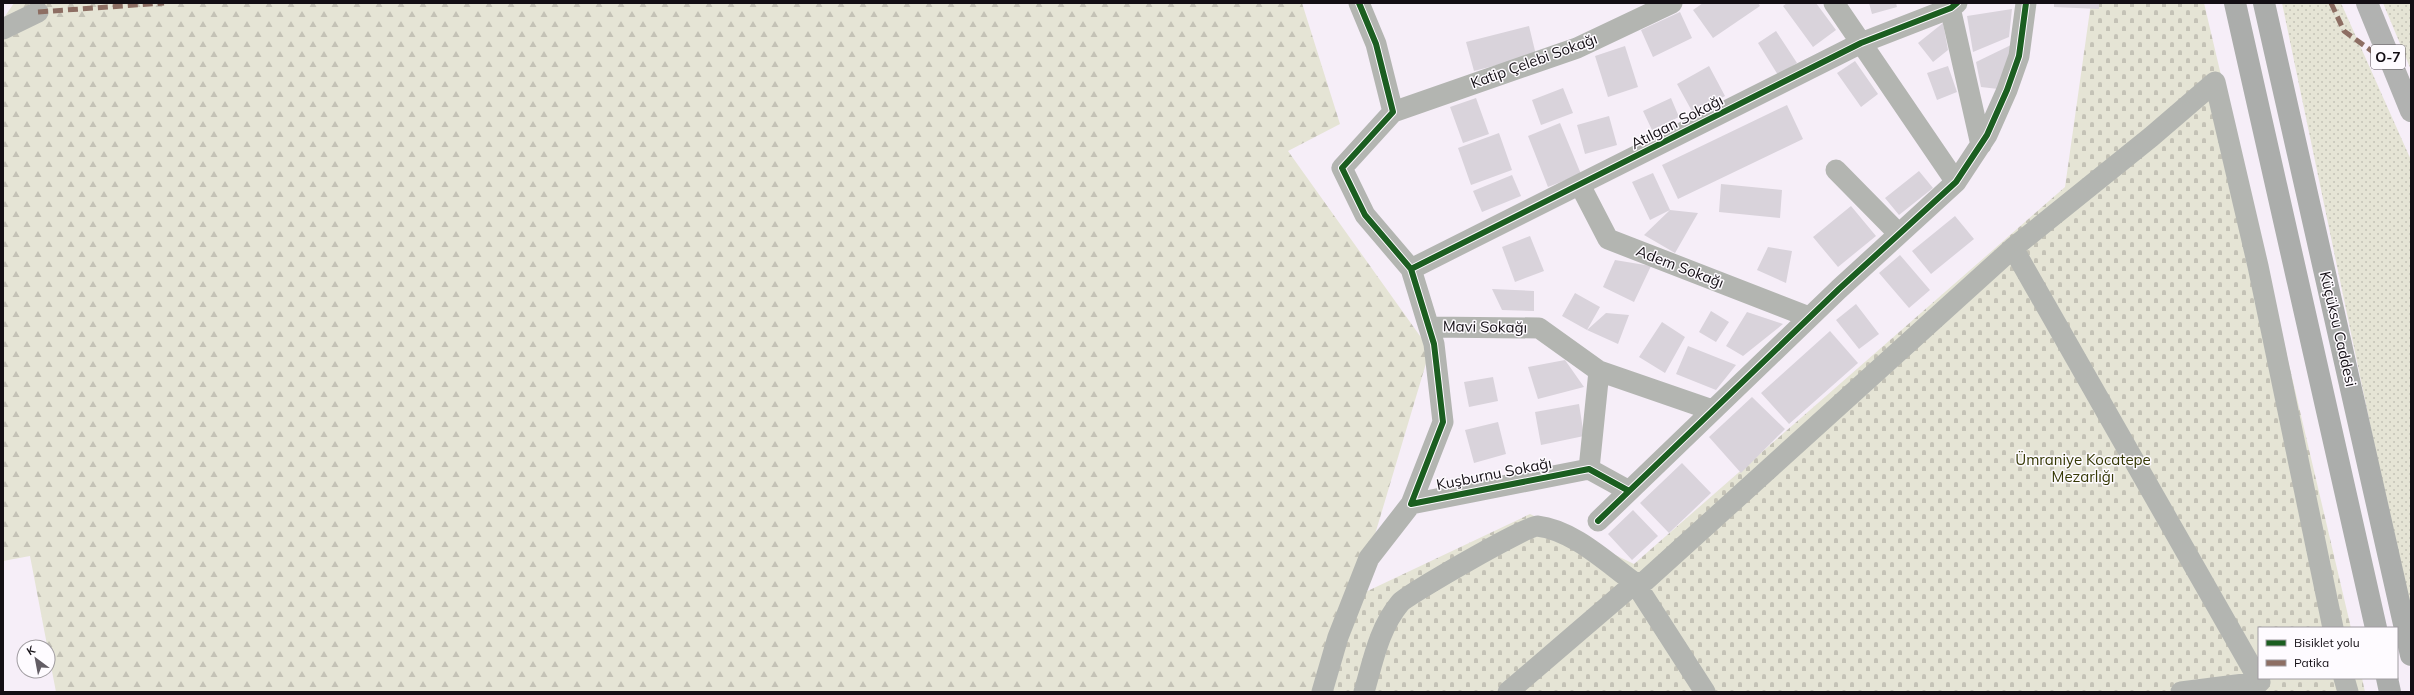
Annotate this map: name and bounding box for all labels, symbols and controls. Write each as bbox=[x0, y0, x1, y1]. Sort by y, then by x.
street label: Katip Çelebi Sokağı bbox=[1468, 29, 1600, 92]
road number: O-7 bbox=[2371, 45, 2405, 69]
street label: Atılgan Sokağı bbox=[1627, 90, 1726, 153]
street label: Adem Sokağı bbox=[1634, 241, 1727, 292]
street label: Küçüksu Caddesi bbox=[2316, 269, 2361, 388]
street label: Mavi Sokağı bbox=[1443, 316, 1527, 337]
park label: Ümraniye Kocatepe Mezarlığı bbox=[2015, 450, 2151, 486]
street label: Kuşburnu Sokağı bbox=[1435, 453, 1553, 494]
legend bbox=[2258, 627, 2398, 679]
text: Bisiklet yolu bbox=[2294, 635, 2360, 650]
north arrow bbox=[16, 639, 56, 679]
text: K bbox=[24, 642, 38, 658]
text: Patika bbox=[2294, 655, 2329, 670]

